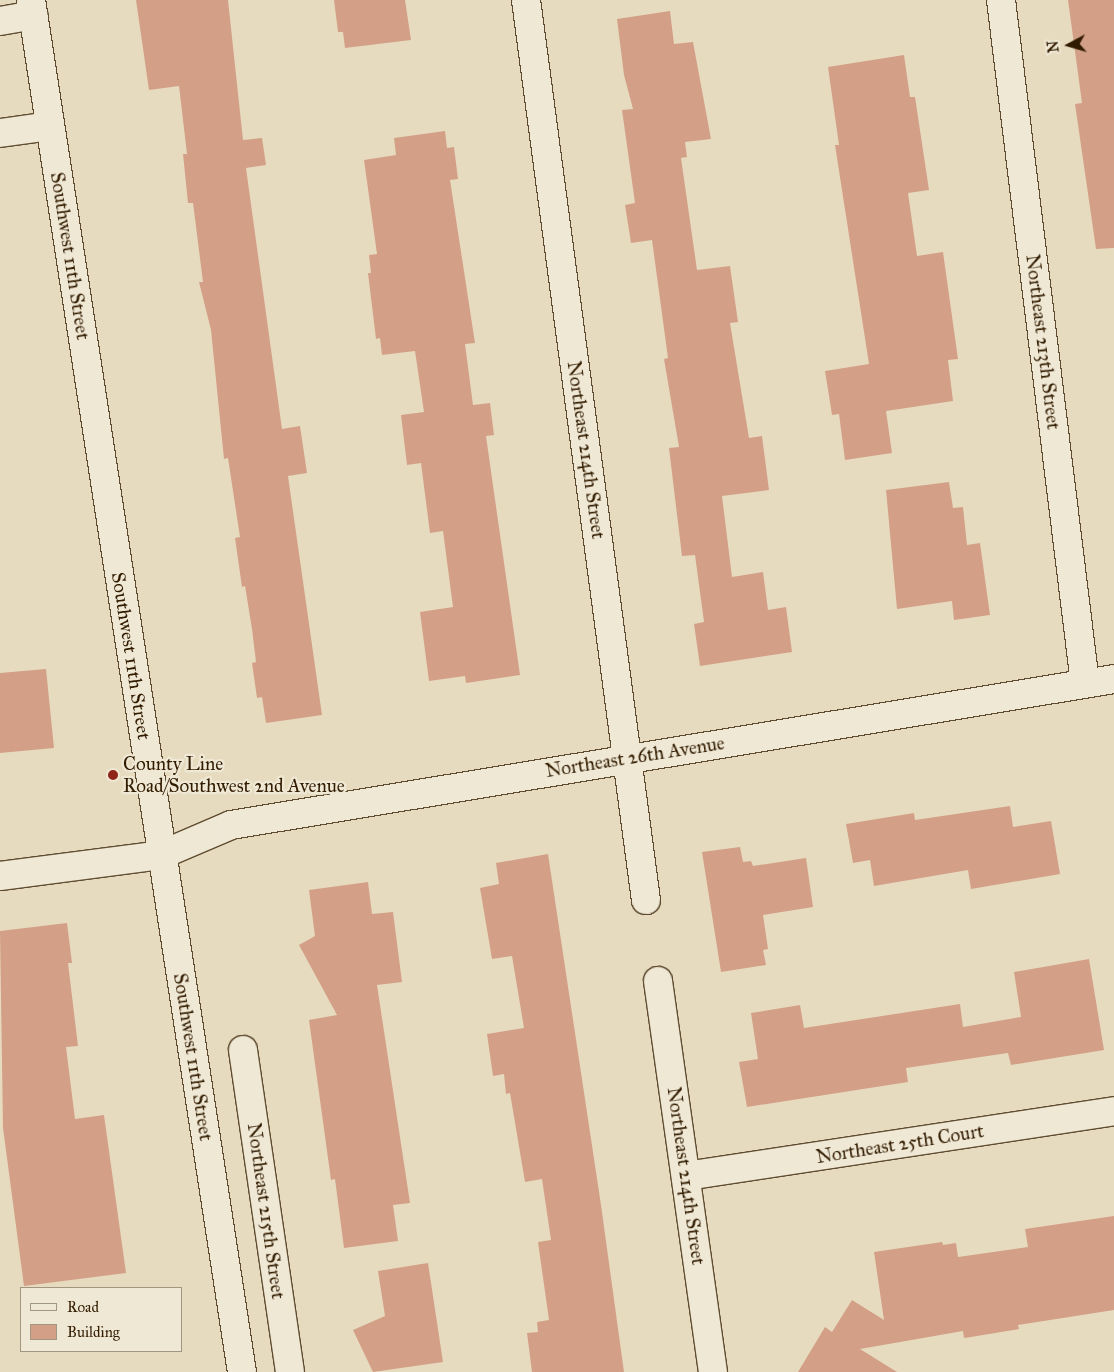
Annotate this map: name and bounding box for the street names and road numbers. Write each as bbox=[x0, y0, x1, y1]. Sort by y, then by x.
street label: Southwest 11th Street bbox=[45, 171, 95, 341]
street label: Northeast 213th Street bbox=[1021, 253, 1065, 431]
street label: Northeast 214th Street bbox=[562, 360, 610, 540]
street label: Southwest 11th Street bbox=[106, 571, 156, 741]
street label: Northeast 26th Avenue bbox=[544, 732, 726, 782]
street label: Southwest 11th Street bbox=[168, 972, 218, 1142]
street label: Northeast 214th Street bbox=[662, 1086, 710, 1266]
street label: Northeast 25th Court bbox=[814, 1119, 986, 1169]
street label: Northeast 215th Street bbox=[242, 1121, 290, 1301]

